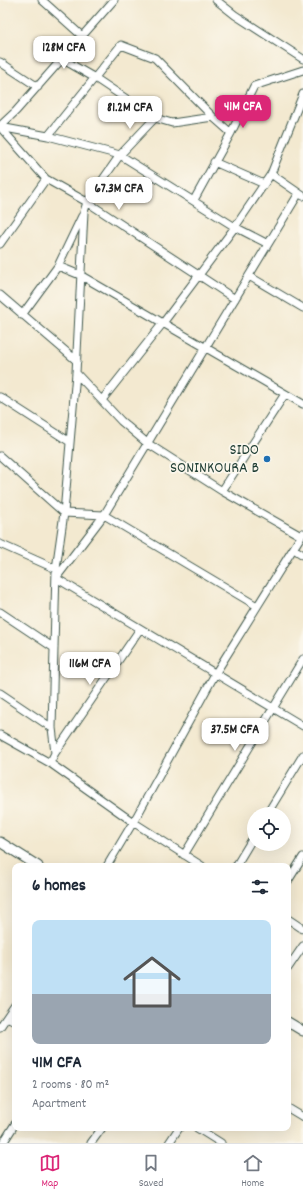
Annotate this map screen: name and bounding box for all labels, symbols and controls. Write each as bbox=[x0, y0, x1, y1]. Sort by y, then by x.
pin: 128M CFA bbox=[23, 36, 105, 70]
text: 128M CFA bbox=[42, 39, 86, 58]
pin: 41M CFA bbox=[206, 95, 280, 129]
pin: 81.2M CFA bbox=[84, 96, 176, 130]
text: 41M CFA bbox=[224, 98, 262, 117]
text: 81.2M CFA bbox=[107, 99, 153, 118]
pin: 67.3M CFA bbox=[73, 177, 165, 211]
text: 67.3M CFA bbox=[94, 180, 144, 199]
place label: SIDO SONINKOURA B bbox=[170, 439, 259, 480]
marker: SIDO SONINKOURA B bbox=[262, 454, 272, 464]
pin: 116M CFA bbox=[49, 652, 131, 686]
text: 116M CFA bbox=[69, 655, 111, 674]
pin: 37.5M CFA bbox=[189, 718, 281, 752]
text: 37.5M CFA bbox=[211, 721, 259, 740]
map controls bbox=[247, 807, 291, 851]
button: locate bbox=[247, 807, 291, 851]
text: 6 homes bbox=[32, 875, 86, 899]
icon: filters bbox=[249, 876, 271, 898]
icon: home bbox=[116, 946, 188, 1018]
text: 41M CFA bbox=[32, 1052, 82, 1076]
text: 2 rooms · 80 m² bbox=[32, 1076, 109, 1095]
text: Apartment bbox=[32, 1095, 86, 1114]
tab: Map bbox=[39, 1152, 61, 1192]
tab: Saved bbox=[139, 1152, 163, 1192]
tab: Home bbox=[241, 1152, 264, 1192]

